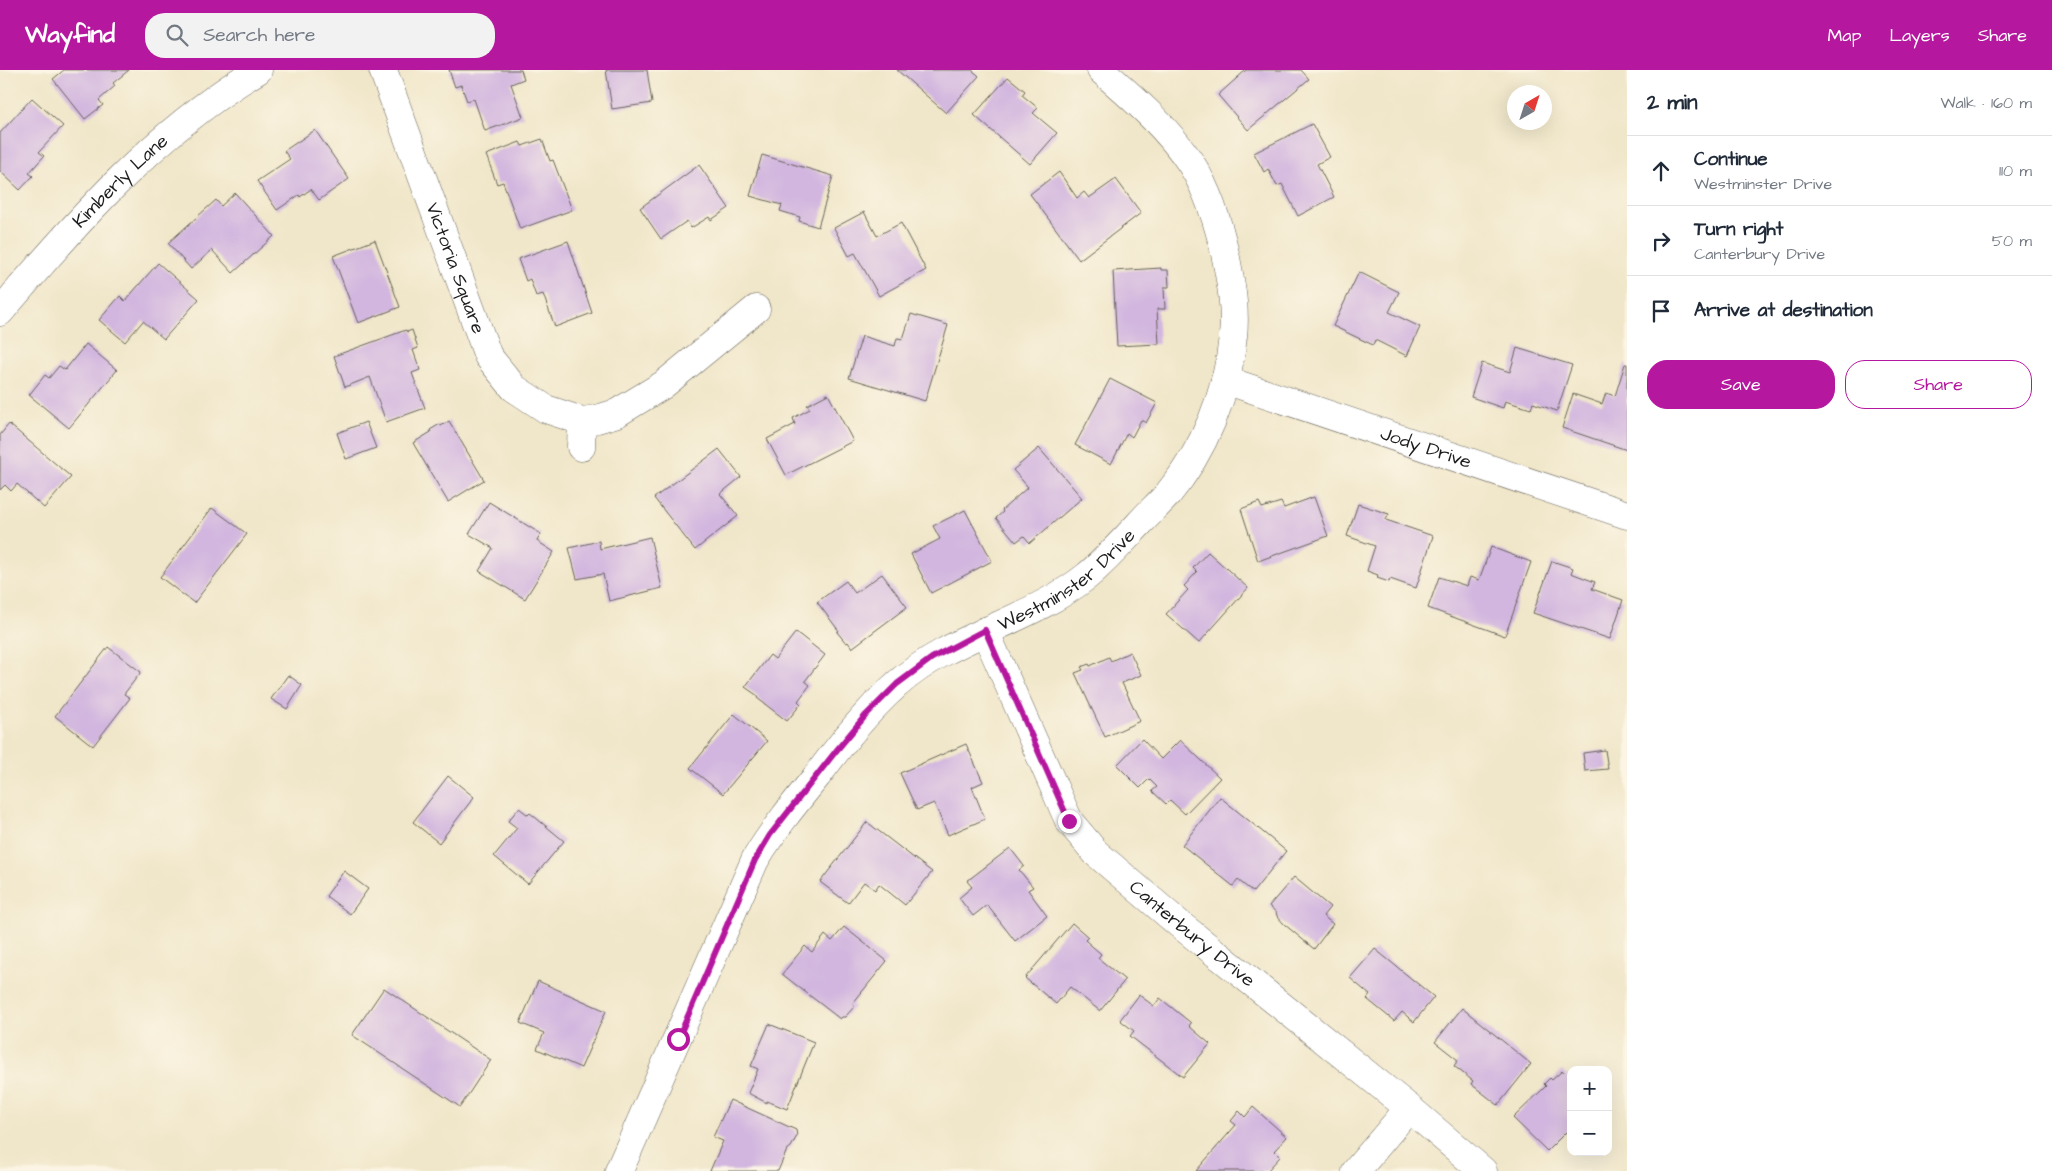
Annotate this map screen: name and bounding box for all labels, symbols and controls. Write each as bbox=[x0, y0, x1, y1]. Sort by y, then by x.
search box bbox=[145, 13, 495, 58]
text: Wayfind bbox=[25, 18, 115, 52]
icon: search bbox=[163, 21, 191, 49]
text: Search here bbox=[203, 22, 315, 49]
text: Map bbox=[1827, 23, 1861, 48]
text: Layers bbox=[1889, 23, 1950, 48]
text: Share bbox=[1978, 23, 2027, 48]
north arrow bbox=[1507, 85, 1552, 130]
text: 2 min bbox=[1647, 88, 1697, 117]
text: Walk · 160 m bbox=[1940, 92, 2032, 114]
street label: Kimberly Lane bbox=[66, 128, 174, 234]
text: Continue bbox=[1694, 146, 1768, 173]
icon: ahead bbox=[1647, 157, 1675, 185]
text: 110 m bbox=[1999, 160, 2032, 182]
text: Westminster Drive bbox=[1694, 173, 1832, 195]
street label: Victoria Square bbox=[419, 199, 492, 337]
text: Turn right bbox=[1694, 216, 1783, 243]
icon: right bbox=[1647, 227, 1675, 255]
text: 50 m bbox=[1992, 230, 2032, 252]
text: Canterbury Drive bbox=[1694, 243, 1825, 265]
icon: arrive bbox=[1647, 297, 1675, 325]
text: Arrive at destination bbox=[1694, 297, 1873, 324]
button: Save bbox=[1647, 360, 1835, 409]
button: Share bbox=[1845, 360, 2032, 409]
street label: Jody Drive bbox=[1377, 420, 1475, 475]
street label: Westminster Drive bbox=[993, 523, 1141, 638]
route end bbox=[1058, 810, 1081, 833]
street label: Canterbury Drive bbox=[1123, 874, 1261, 993]
route start bbox=[667, 1028, 690, 1051]
map controls bbox=[1567, 1066, 1612, 1156]
button: + bbox=[1567, 1066, 1612, 1111]
button: − bbox=[1567, 1111, 1612, 1156]

